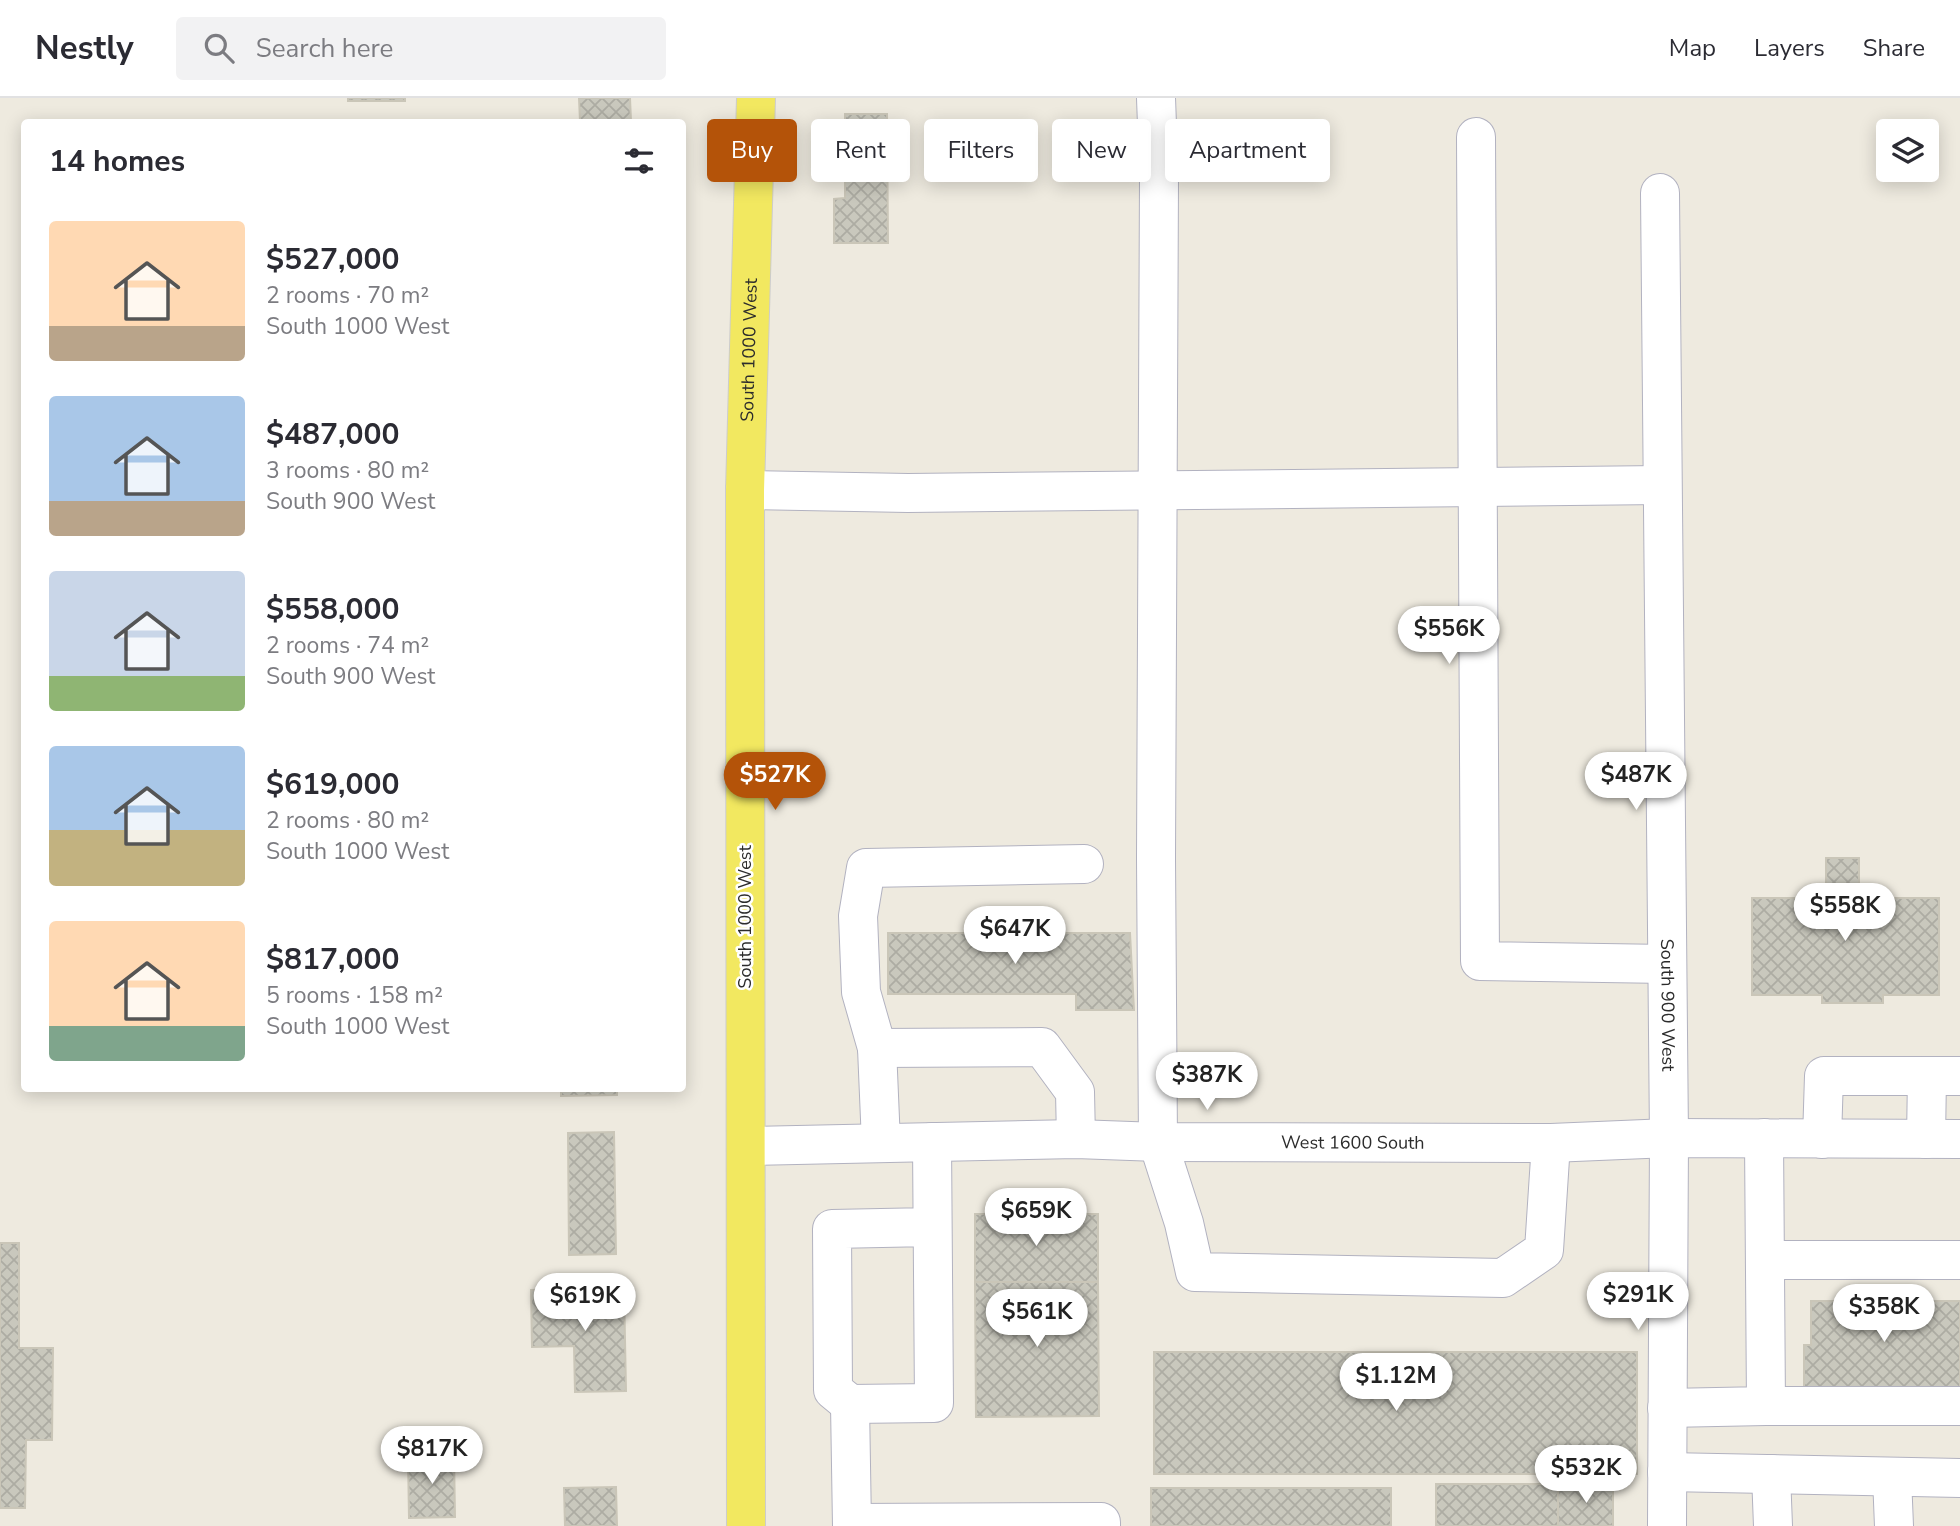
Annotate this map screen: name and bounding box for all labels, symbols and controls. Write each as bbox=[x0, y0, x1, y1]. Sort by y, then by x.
search box bbox=[176, 17, 666, 80]
text: Nestly bbox=[35, 26, 134, 71]
icon: search bbox=[200, 29, 238, 67]
text: Search here bbox=[256, 31, 393, 66]
text: Map bbox=[1669, 32, 1716, 64]
text: Layers bbox=[1754, 32, 1825, 64]
text: Share bbox=[1863, 32, 1925, 64]
chip: Buy bbox=[707, 119, 797, 182]
chip: Rent bbox=[811, 119, 910, 182]
chip: Filters bbox=[924, 119, 1038, 182]
chip: New bbox=[1052, 119, 1151, 182]
chip: Apartment bbox=[1165, 119, 1330, 182]
map controls bbox=[1876, 119, 1939, 182]
button: layers bbox=[1876, 119, 1939, 182]
text: 14 homes bbox=[49, 141, 185, 182]
icon: filters bbox=[620, 142, 658, 180]
text: $527,000 bbox=[266, 239, 399, 280]
icon: home bbox=[105, 249, 189, 333]
street label: South 1000 West bbox=[735, 277, 763, 422]
text: 2 rooms · 70 m² bbox=[266, 280, 429, 311]
text: South 1000 West bbox=[266, 311, 449, 342]
text: $487,000 bbox=[266, 414, 399, 455]
icon: home bbox=[105, 424, 189, 508]
text: 3 rooms · 80 m² bbox=[266, 455, 429, 486]
text: South 900 West bbox=[266, 486, 435, 517]
text: $558,000 bbox=[266, 589, 399, 630]
icon: home bbox=[105, 599, 189, 683]
pin: $556K bbox=[1400, 606, 1498, 666]
text: $556K bbox=[1414, 613, 1484, 644]
text: 2 rooms · 74 m² bbox=[266, 630, 429, 661]
text: South 900 West bbox=[266, 661, 435, 692]
pin: $527K bbox=[726, 752, 824, 812]
pin: $487K bbox=[1587, 752, 1685, 812]
text: $527K bbox=[740, 759, 810, 790]
text: $487K bbox=[1601, 759, 1671, 790]
text: $619,000 bbox=[266, 764, 399, 805]
icon: home bbox=[105, 774, 189, 858]
text: 2 rooms · 80 m² bbox=[266, 805, 429, 836]
text: South 1000 West bbox=[266, 836, 449, 867]
street label: South 1000 West bbox=[733, 845, 757, 989]
pin: $558K bbox=[1796, 884, 1894, 943]
text: $558K bbox=[1810, 890, 1880, 921]
pin: $647K bbox=[966, 906, 1064, 966]
text: $647K bbox=[980, 913, 1050, 944]
text: $817,000 bbox=[266, 939, 399, 980]
street label: South 900 West bbox=[1655, 939, 1680, 1072]
icon: home bbox=[105, 949, 189, 1033]
text: 5 rooms · 158 m² bbox=[266, 980, 443, 1011]
text: South 1000 West bbox=[266, 1011, 449, 1042]
pin: $387K bbox=[1158, 1052, 1256, 1112]
text: $387K bbox=[1172, 1059, 1242, 1090]
street label: West 1600 South bbox=[1281, 1130, 1425, 1155]
pin: $659K bbox=[987, 1188, 1085, 1248]
text: $659K bbox=[1001, 1195, 1071, 1226]
pin: $291K bbox=[1589, 1272, 1687, 1332]
pin: $619K bbox=[536, 1274, 634, 1333]
text: $291K bbox=[1603, 1279, 1673, 1310]
text: $619K bbox=[550, 1280, 620, 1311]
pin: $358K bbox=[1835, 1284, 1933, 1344]
pin: $561K bbox=[988, 1290, 1086, 1349]
text: $358K bbox=[1849, 1291, 1919, 1322]
text: $561K bbox=[1002, 1296, 1072, 1327]
pin: $1.12M bbox=[1339, 1354, 1453, 1413]
text: $1.12M bbox=[1356, 1360, 1436, 1391]
pin: $817K bbox=[383, 1426, 481, 1486]
text: $817K bbox=[397, 1433, 467, 1464]
pin: $532K bbox=[1537, 1446, 1635, 1505]
text: $532K bbox=[1551, 1452, 1621, 1483]

